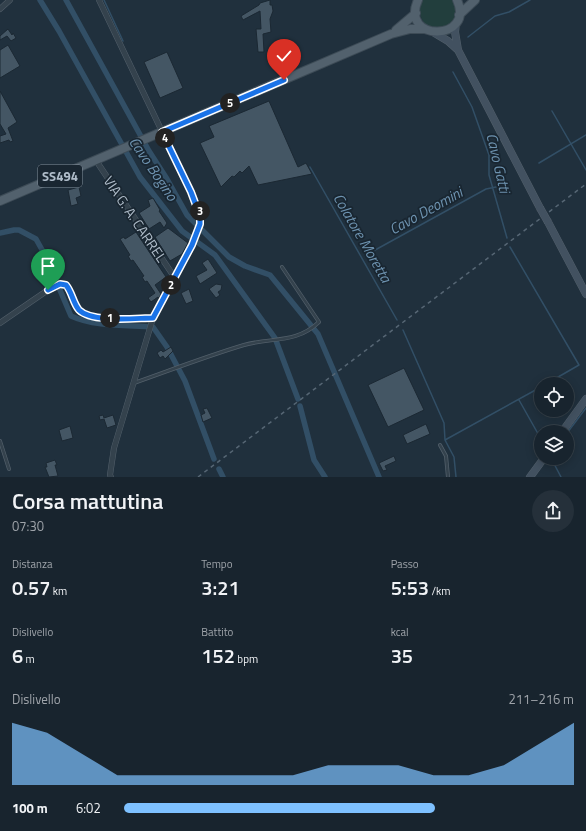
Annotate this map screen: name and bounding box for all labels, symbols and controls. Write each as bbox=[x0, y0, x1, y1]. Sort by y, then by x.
pin bbox=[267, 39, 301, 80]
icon: check bbox=[273, 45, 295, 67]
pin: 5 bbox=[220, 93, 240, 113]
text: 5 bbox=[227, 95, 233, 111]
pin: 4 bbox=[155, 128, 175, 148]
text: 4 bbox=[162, 130, 168, 146]
water label: Cavo Gatti bbox=[480, 131, 517, 197]
water label: Cavo Bogino bbox=[123, 132, 184, 206]
road number: SS494 bbox=[38, 165, 82, 187]
street label: VIA G. A. CARREL bbox=[99, 171, 172, 266]
water label: Cavo Deomini bbox=[385, 180, 468, 240]
water label: Colatore Moretta bbox=[327, 189, 398, 288]
pin: 3 bbox=[190, 201, 210, 221]
text: 3 bbox=[197, 203, 203, 219]
pin bbox=[31, 249, 65, 290]
icon: arrive bbox=[37, 255, 59, 277]
pin: 2 bbox=[161, 275, 181, 295]
text: 2 bbox=[168, 277, 174, 293]
pin: 1 bbox=[100, 308, 120, 328]
text: 1 bbox=[107, 310, 113, 326]
map controls bbox=[534, 377, 574, 465]
button: locate bbox=[534, 377, 574, 417]
button: layers bbox=[534, 425, 574, 465]
text: Corsa mattutina bbox=[12, 484, 163, 518]
button: share bbox=[532, 490, 574, 532]
text: 07:30 bbox=[12, 516, 44, 536]
text: Distanza bbox=[12, 556, 52, 572]
text: Tempo bbox=[201, 556, 232, 572]
text: Passo bbox=[391, 556, 419, 572]
text: 0.57 bbox=[12, 572, 50, 603]
text: 3:21 bbox=[201, 572, 240, 603]
text: 5:53 bbox=[391, 572, 429, 603]
text: km bbox=[50, 583, 67, 599]
text: /km bbox=[429, 583, 450, 599]
text: Dislivello bbox=[12, 624, 53, 640]
text: Battito bbox=[201, 624, 233, 640]
text: kcal bbox=[391, 624, 409, 640]
text: 6 bbox=[12, 640, 23, 671]
text: 152 bbox=[201, 640, 235, 671]
text: 35 bbox=[391, 640, 413, 671]
text: m bbox=[23, 651, 35, 667]
text: bpm bbox=[235, 651, 258, 667]
text: Dislivello bbox=[12, 689, 61, 709]
text: 211–216 m bbox=[508, 689, 574, 709]
text: 100 m bbox=[12, 798, 48, 818]
text: 6:02 bbox=[76, 798, 101, 818]

